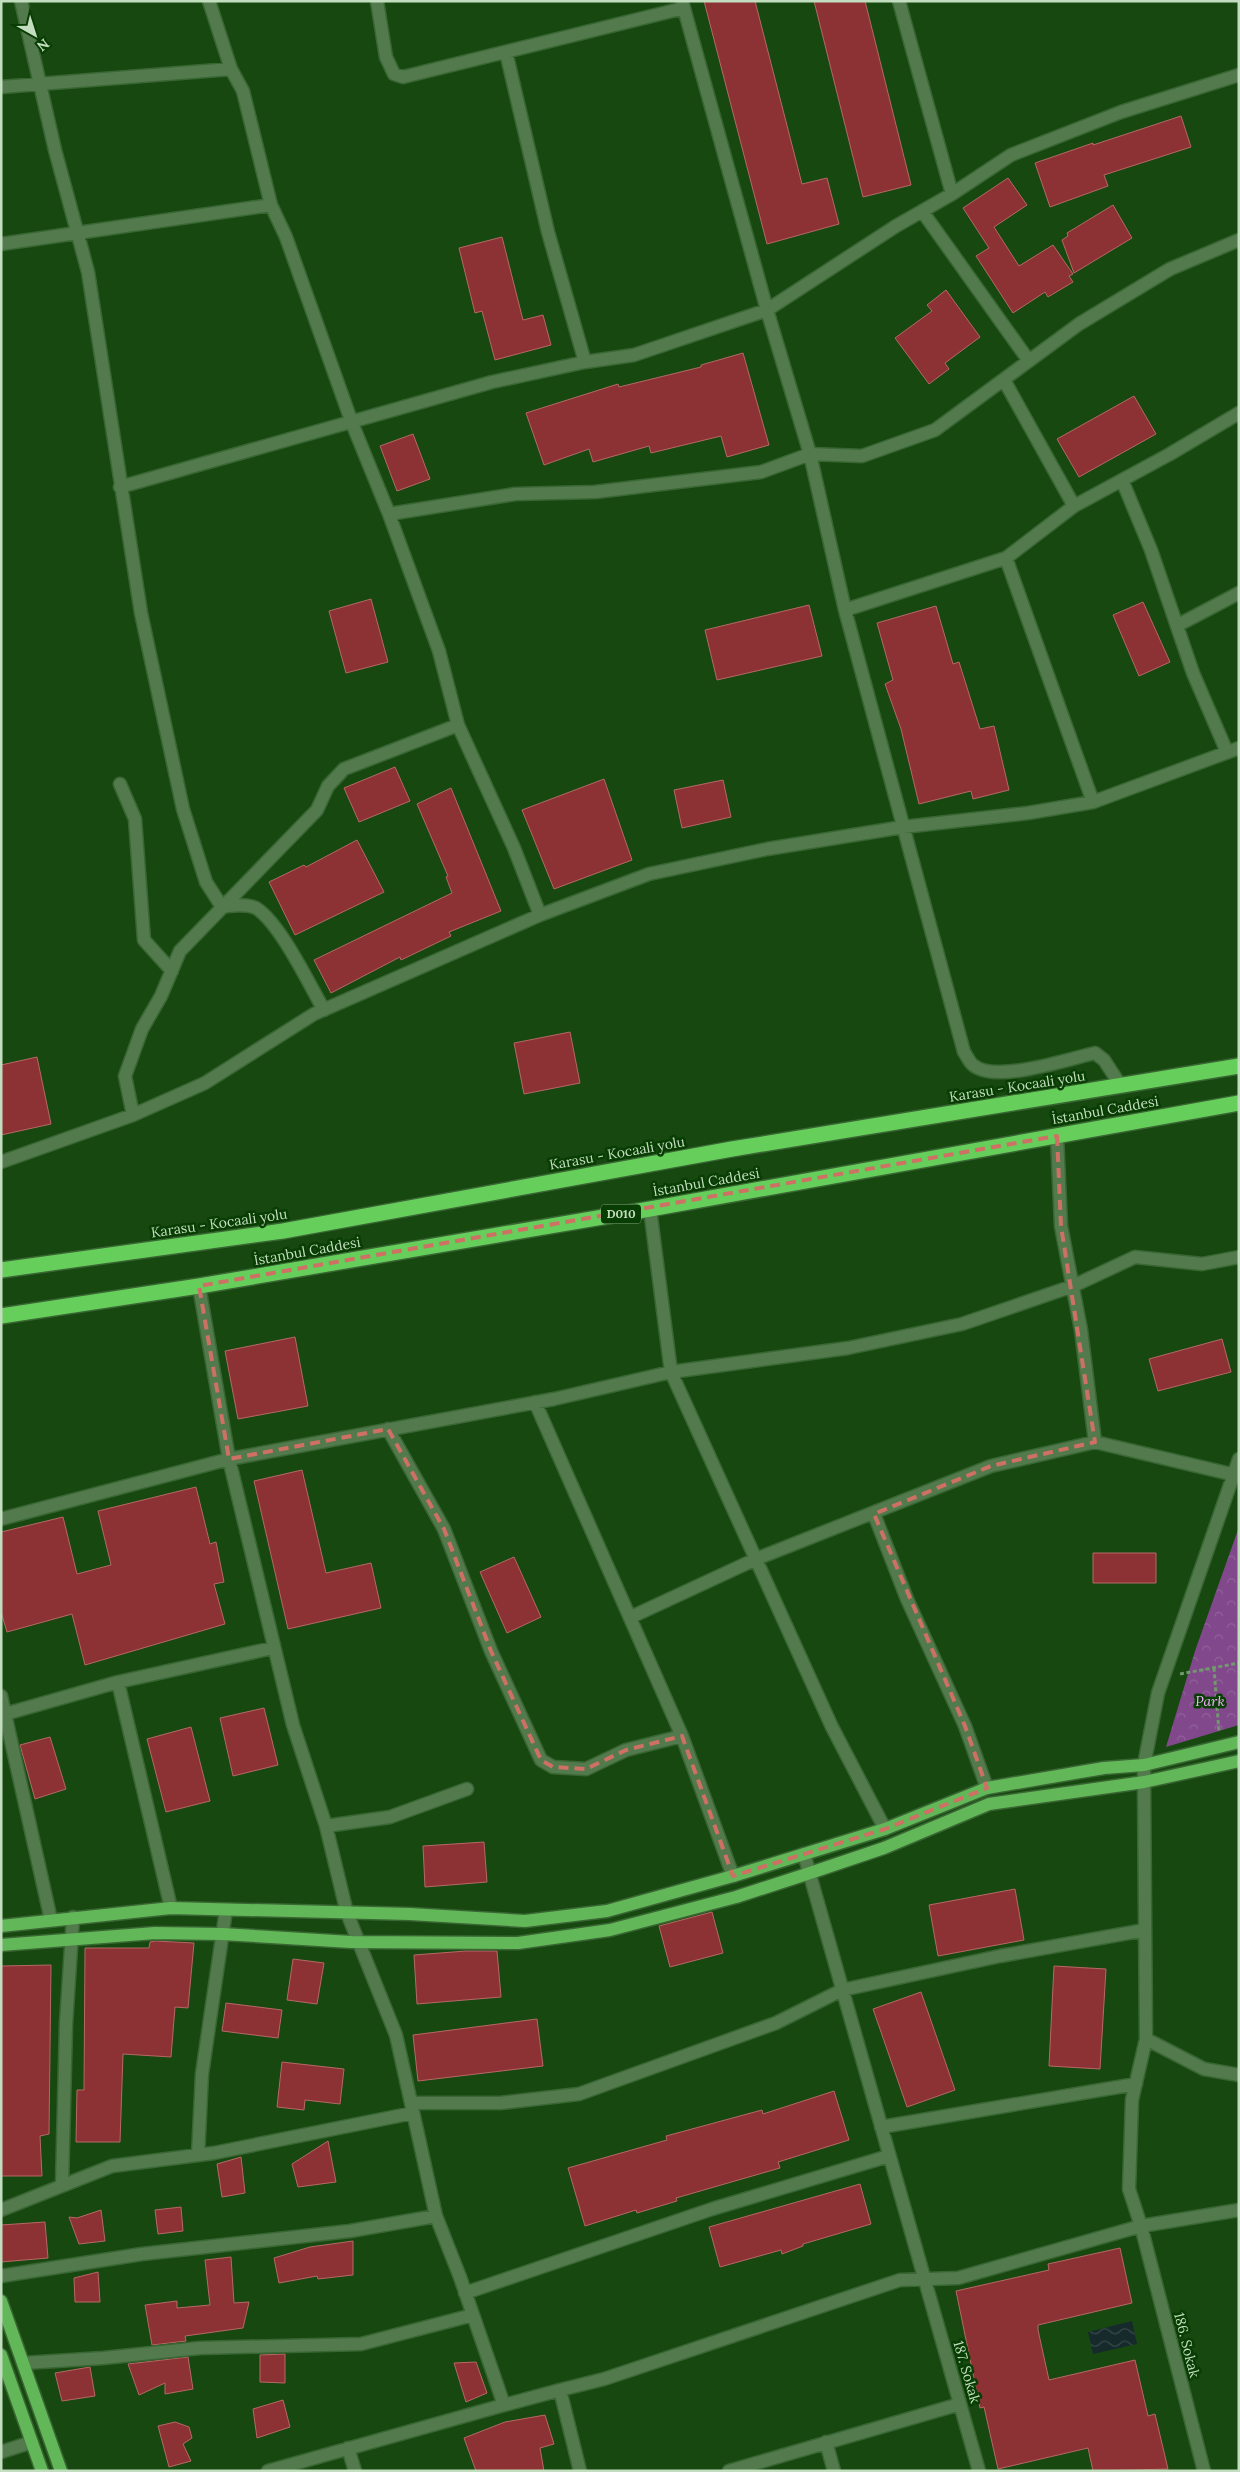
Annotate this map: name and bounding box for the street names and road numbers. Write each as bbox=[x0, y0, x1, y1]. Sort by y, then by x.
street label: Karasu - Kocaali yolu bbox=[948, 1066, 1086, 1106]
street label: İstanbul Caddesi bbox=[1050, 1092, 1160, 1128]
street label: Karasu - Kocaali yolu bbox=[548, 1132, 686, 1174]
street label: İstanbul Caddesi bbox=[651, 1164, 761, 1200]
road number: D010 bbox=[601, 1204, 641, 1224]
street label: Karasu - Kocaali yolu bbox=[150, 1205, 288, 1241]
street label: İstanbul Caddesi bbox=[252, 1233, 362, 1269]
street label: 186. Sokak bbox=[1170, 2311, 1204, 2380]
street label: 187. Sokak bbox=[949, 2339, 985, 2406]

